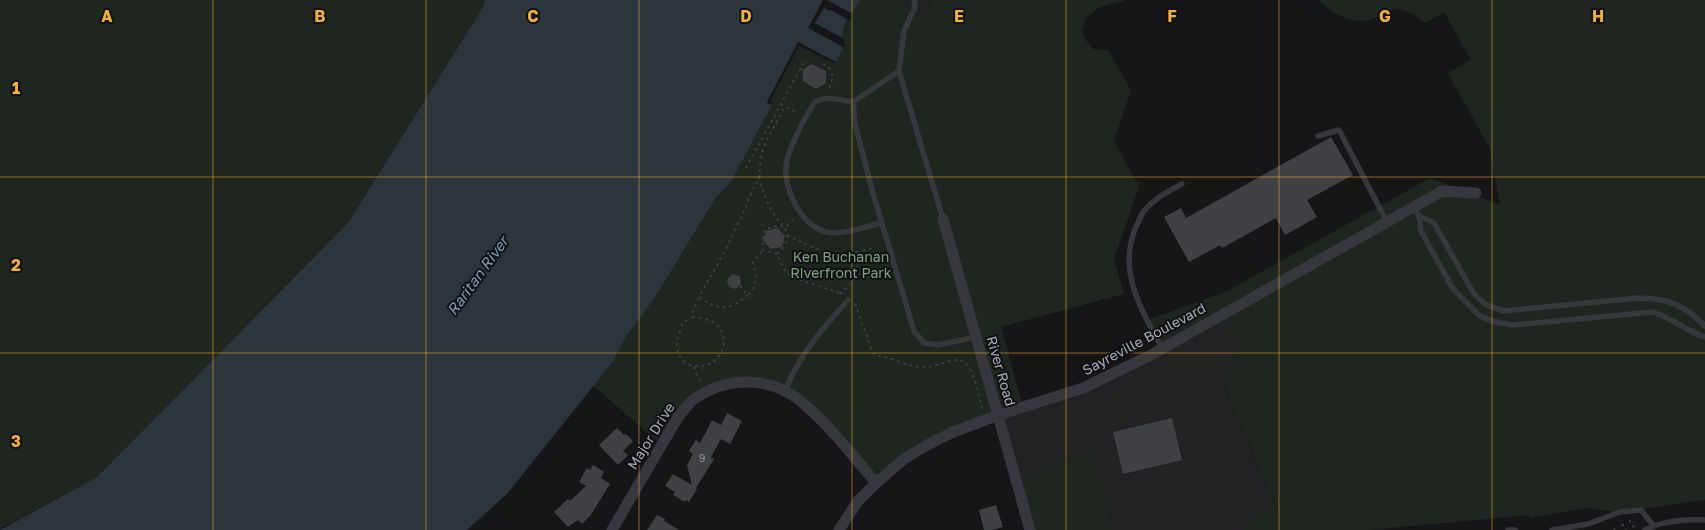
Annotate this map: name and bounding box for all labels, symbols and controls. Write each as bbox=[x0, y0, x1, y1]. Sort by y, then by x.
text: A bbox=[101, 6, 113, 26]
text: B bbox=[314, 6, 326, 26]
text: C bbox=[527, 6, 539, 26]
text: D bbox=[740, 6, 752, 26]
text: E bbox=[954, 6, 964, 26]
text: F bbox=[1167, 6, 1177, 26]
text: G bbox=[1379, 6, 1391, 26]
text: H bbox=[1592, 6, 1604, 26]
text: 1 bbox=[12, 78, 20, 98]
water label: Raritan River bbox=[443, 231, 513, 318]
park label: Ken Buchanan Riverfront Park bbox=[790, 248, 892, 281]
text: 2 bbox=[11, 255, 21, 275]
street label: Sayreville Boulevard bbox=[1079, 299, 1208, 378]
street label: River Road bbox=[983, 334, 1020, 408]
street label: Major Drive bbox=[623, 399, 678, 472]
text: 3 bbox=[11, 431, 21, 451]
house number: 9 bbox=[699, 451, 705, 464]

